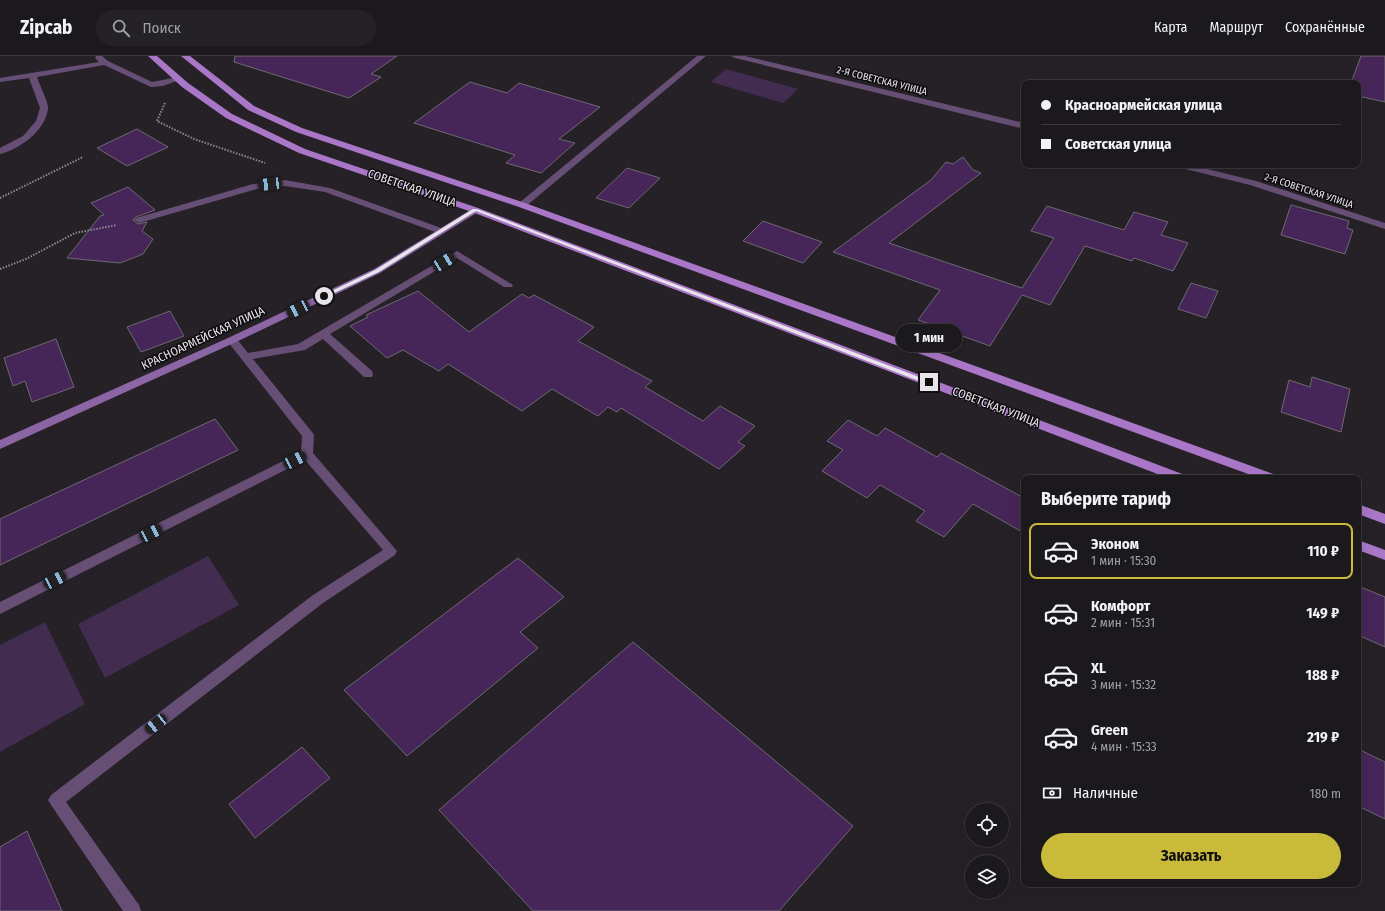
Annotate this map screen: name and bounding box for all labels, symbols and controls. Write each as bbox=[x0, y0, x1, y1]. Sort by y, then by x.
search box bbox=[96, 10, 376, 46]
text: Zipcab bbox=[20, 16, 72, 39]
icon: search bbox=[110, 17, 132, 39]
text: Поиск bbox=[142, 19, 181, 37]
text: Карта bbox=[1154, 19, 1187, 36]
text: Маршрут bbox=[1209, 19, 1263, 36]
text: Сохранённые bbox=[1285, 19, 1365, 36]
street label: 2-Я СОВЕТСКАЯ УЛИЦА bbox=[835, 64, 929, 98]
text: Красноармейская улица bbox=[1065, 96, 1222, 114]
text: Советская улица bbox=[1065, 135, 1172, 153]
street label: СОВЕТСКАЯ УЛИЦА bbox=[366, 166, 459, 210]
street label: 2-Я СОВЕТСКАЯ УЛИЦА bbox=[1263, 171, 1355, 211]
car bbox=[257, 177, 283, 191]
car bbox=[431, 251, 457, 273]
route start bbox=[315, 287, 333, 305]
car bbox=[285, 298, 311, 320]
street label: КРАСНОАРМЕЙСКАЯ УЛИЦА bbox=[139, 302, 267, 373]
callout: 1 мин bbox=[896, 324, 962, 352]
text: 1 мин bbox=[914, 330, 944, 345]
route end bbox=[920, 373, 938, 391]
street label: СОВЕТСКАЯ УЛИЦА bbox=[950, 384, 1042, 430]
car bbox=[282, 449, 308, 471]
text: Выберите тариф bbox=[1041, 488, 1171, 510]
car bbox=[138, 522, 164, 544]
icon: car bbox=[1043, 533, 1079, 569]
text: Эконом bbox=[1091, 535, 1139, 553]
text: 110 ₽ bbox=[1307, 542, 1339, 560]
text: 1 мин · 15:30 bbox=[1091, 553, 1156, 568]
car bbox=[42, 569, 68, 591]
icon: car bbox=[1043, 595, 1079, 631]
text: Комфорт bbox=[1091, 597, 1150, 615]
text: 149 ₽ bbox=[1306, 604, 1339, 622]
text: 2 мин · 15:31 bbox=[1091, 615, 1155, 630]
icon: car bbox=[1043, 657, 1079, 693]
text: XL bbox=[1091, 659, 1106, 677]
text: 188 ₽ bbox=[1306, 666, 1339, 684]
text: 3 мин · 15:32 bbox=[1091, 677, 1156, 692]
car bbox=[143, 712, 169, 736]
icon: car bbox=[1043, 719, 1079, 755]
text: Green bbox=[1091, 721, 1128, 739]
text: 219 ₽ bbox=[1307, 728, 1339, 746]
text: 4 мин · 15:33 bbox=[1091, 739, 1157, 754]
icon: cash bbox=[1041, 782, 1063, 804]
text: Наличные bbox=[1073, 784, 1138, 802]
text: 180 m bbox=[1310, 786, 1341, 801]
map controls bbox=[965, 803, 1009, 899]
button: locate bbox=[965, 803, 1009, 847]
button: Заказать bbox=[1041, 833, 1341, 879]
button: layers bbox=[965, 855, 1009, 899]

